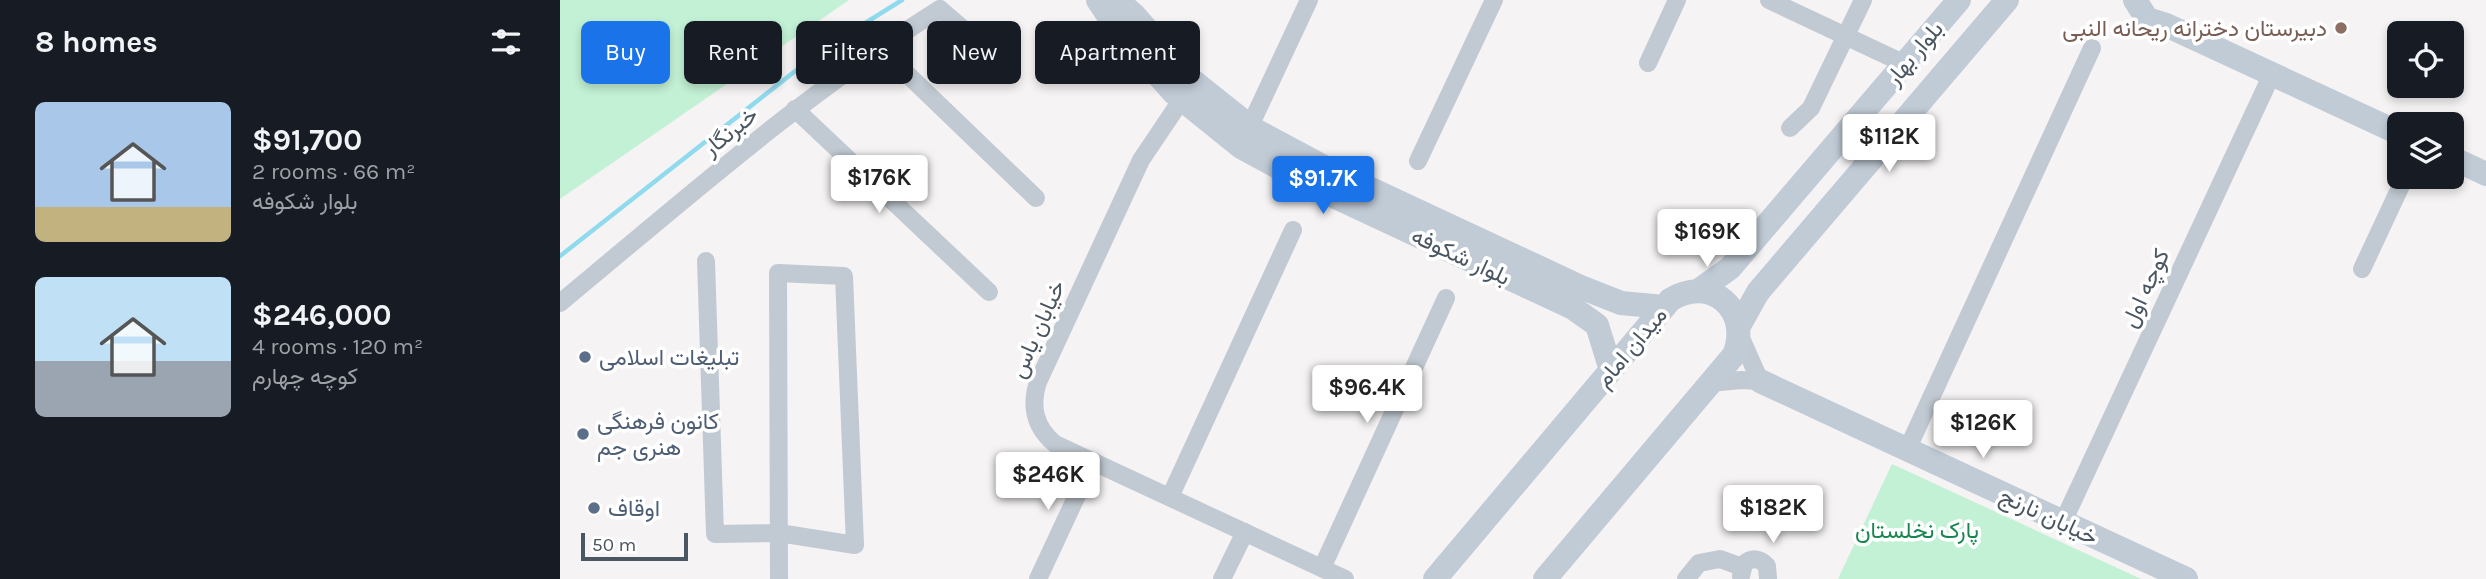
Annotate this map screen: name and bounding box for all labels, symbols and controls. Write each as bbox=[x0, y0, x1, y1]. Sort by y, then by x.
place label: دبیرستان دخترانه ریحانه النبی bbox=[2062, 15, 2327, 43]
street label: بلوار بهار bbox=[1879, 16, 1950, 92]
marker: دبیرستان دخترانه ریحانه النبی bbox=[2333, 20, 2349, 36]
chip: Buy bbox=[581, 21, 670, 84]
chip: Rent bbox=[684, 21, 782, 84]
chip: Filters bbox=[796, 21, 913, 84]
chip: New bbox=[927, 21, 1021, 84]
chip: Apartment bbox=[1035, 21, 1200, 84]
map controls bbox=[2387, 21, 2464, 189]
button: locate bbox=[2387, 21, 2464, 98]
icon: filters bbox=[487, 23, 525, 61]
text: 8 homes bbox=[35, 24, 158, 60]
street label: خبرنگار bbox=[697, 101, 764, 163]
button: layers bbox=[2387, 112, 2464, 189]
pin: $112K bbox=[1840, 114, 1938, 174]
text: $91,700 bbox=[252, 122, 362, 158]
text: $112K bbox=[1858, 123, 1920, 150]
icon: home bbox=[91, 130, 175, 214]
pin: $176K bbox=[830, 156, 928, 215]
pin: $91.7K bbox=[1266, 156, 1380, 216]
text: 2 rooms · 66 m² bbox=[252, 158, 415, 185]
text: $176K bbox=[847, 164, 911, 191]
text: $91.7K bbox=[1288, 165, 1358, 192]
text: بلوار شکوفه bbox=[252, 188, 358, 215]
pin: $169K bbox=[1658, 210, 1756, 269]
text: $169K bbox=[1673, 218, 1741, 245]
street label: بلوار شکوفه bbox=[1407, 222, 1514, 292]
street label: کوچه اول bbox=[2116, 245, 2177, 333]
street label: خیابان یاس bbox=[1004, 276, 1071, 382]
text: $246,000 bbox=[252, 297, 391, 333]
street label: میدان امام bbox=[1590, 302, 1674, 394]
icon: home bbox=[91, 305, 175, 389]
text: 4 rooms · 120 m² bbox=[252, 333, 423, 360]
place label: تبلیغات اسلامی bbox=[599, 344, 739, 371]
marker: تبلیغات اسلامی bbox=[577, 349, 593, 365]
text: کوچه چهارم bbox=[252, 363, 358, 390]
pin: $96.4K bbox=[1310, 366, 1424, 425]
text: $96.4K bbox=[1328, 374, 1406, 401]
pin: $126K bbox=[1934, 400, 2032, 460]
place label: کانون فرهنگی هنری جم bbox=[597, 408, 719, 462]
text: $126K bbox=[1950, 409, 2016, 436]
marker: کانون فرهنگی هنری جم bbox=[575, 426, 591, 442]
pin: $246K bbox=[999, 452, 1097, 512]
text: $246K bbox=[1012, 461, 1084, 488]
street label: خیابان نارنج bbox=[1995, 482, 2102, 553]
pin: $182K bbox=[1724, 486, 1822, 545]
text: $182K bbox=[1739, 494, 1807, 521]
place label: اوقاف bbox=[608, 495, 660, 522]
marker: اوقاف bbox=[586, 500, 602, 516]
park label: پارک نخلستان bbox=[1855, 517, 1979, 546]
scale bar bbox=[581, 530, 688, 562]
text: 50 m bbox=[592, 534, 636, 556]

